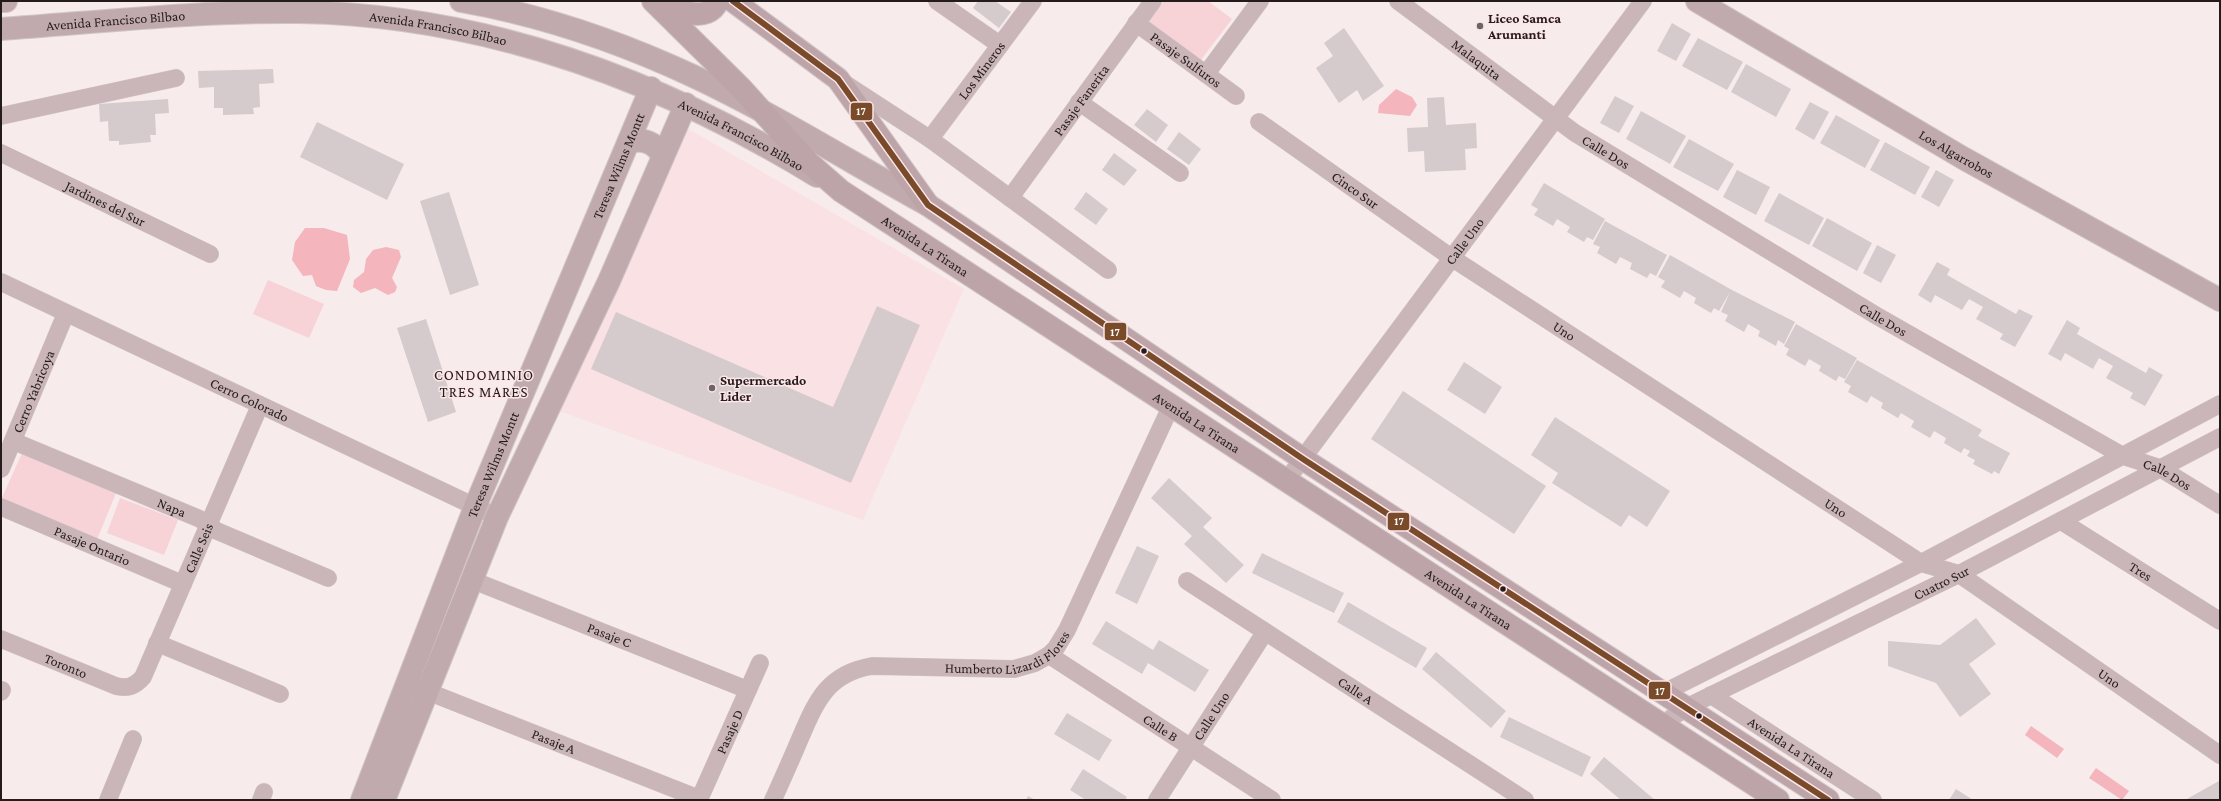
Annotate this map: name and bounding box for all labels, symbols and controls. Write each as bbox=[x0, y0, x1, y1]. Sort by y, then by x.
street label: Avenida Francisco Bilbao bbox=[45, 7, 186, 34]
street label: Avenida Francisco Bilbao bbox=[369, 8, 509, 49]
place label: Liceo Samca Arumanti bbox=[1487, 10, 1561, 42]
marker: Liceo Samca Arumanti bbox=[1475, 21, 1485, 31]
street label: Pasaje Sulfuros bbox=[1147, 28, 1225, 91]
street label: Malaquita bbox=[1449, 36, 1505, 84]
street label: Los Mineros bbox=[955, 38, 1008, 102]
street label: Pasaje Fanerita bbox=[1050, 61, 1113, 139]
street label: Avenida Francisco Bilbao bbox=[676, 95, 807, 174]
line badge: 17 bbox=[850, 102, 873, 121]
text: 17 bbox=[856, 105, 866, 117]
street label: Teresa Wilms Montt bbox=[589, 110, 648, 221]
street label: Los Algarrobos bbox=[1916, 126, 1996, 181]
street label: Calle Dos bbox=[1579, 131, 1633, 172]
street label: Cinco Sur bbox=[1329, 168, 1382, 212]
street label: Jardines del Sur bbox=[61, 176, 148, 230]
street label: Avenida La Tirana bbox=[879, 212, 972, 280]
street label: Calle Uno bbox=[1442, 214, 1487, 268]
street label: Calle Dos bbox=[1856, 299, 1910, 339]
street label: Uno bbox=[1550, 318, 1579, 344]
line badge: 17 bbox=[1104, 322, 1127, 341]
text: 17 bbox=[1110, 326, 1120, 338]
unlabelled marker bbox=[1139, 346, 1149, 356]
street label: Cerro Yabricoya bbox=[9, 347, 58, 435]
district label: CONDOMINIO TRES MARES bbox=[434, 367, 534, 400]
place label: Supermercado Lider bbox=[720, 372, 806, 404]
street label: Cerro Colorado bbox=[208, 374, 291, 425]
marker: Supermercado Lider bbox=[707, 383, 717, 393]
street label: Avenida La Tirana bbox=[1150, 388, 1244, 457]
street label: Teresa Wilms Montt bbox=[464, 409, 522, 520]
street label: Calle Dos bbox=[2141, 455, 2194, 493]
street label: Napa bbox=[155, 494, 189, 520]
street label: Uno bbox=[1822, 495, 1850, 521]
line badge: 17 bbox=[1387, 512, 1410, 531]
text: 17 bbox=[1394, 515, 1404, 527]
street label: Calle Seis bbox=[181, 521, 216, 575]
street label: Pasaje Ontario bbox=[52, 522, 133, 569]
street label: Tres bbox=[2126, 558, 2155, 584]
street label: Cuatro Sur bbox=[1911, 562, 1972, 603]
street label: Avenida La Tirana bbox=[1422, 565, 1515, 633]
unlabelled marker bbox=[1498, 584, 1508, 594]
street label: Pasaje C bbox=[585, 619, 634, 651]
street label: Humberto Lizardi Flores bbox=[945, 628, 1073, 677]
street label: Toronto bbox=[42, 650, 90, 681]
street label: Uno bbox=[2095, 665, 2124, 692]
street label: Calle A bbox=[1335, 673, 1376, 708]
line badge: 17 bbox=[1648, 681, 1671, 700]
text: 17 bbox=[1655, 685, 1665, 697]
street label: Calle Uno bbox=[1190, 689, 1233, 743]
street label: Pasaje D bbox=[713, 707, 746, 756]
street label: Calle B bbox=[1140, 710, 1181, 745]
unlabelled marker bbox=[1694, 711, 1704, 721]
street label: Avenida La Tirana bbox=[1745, 713, 1838, 782]
street label: Pasaje A bbox=[530, 726, 578, 757]

